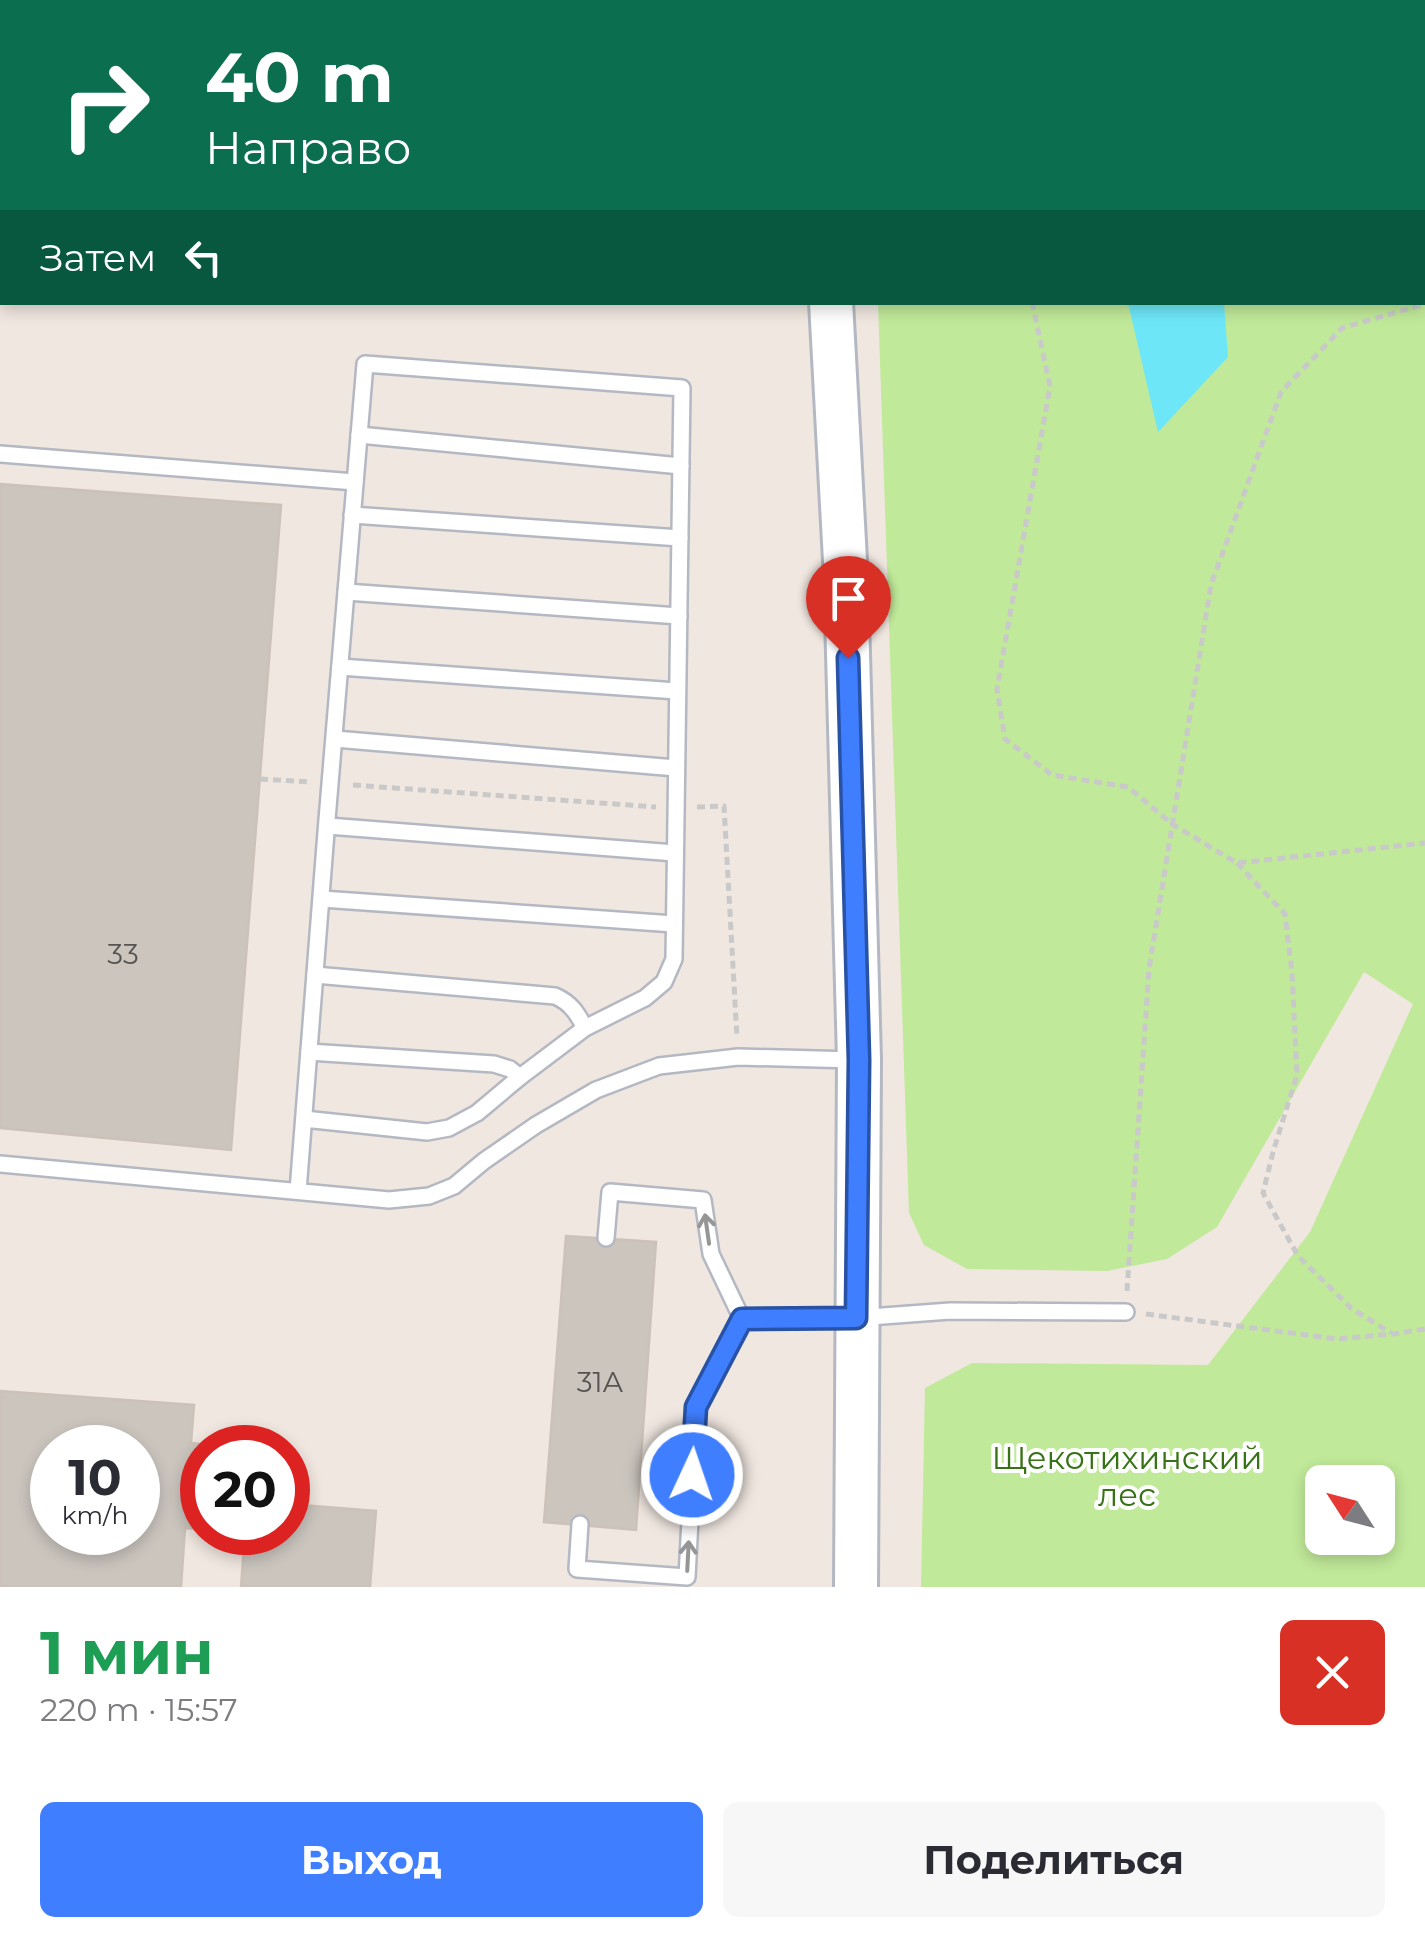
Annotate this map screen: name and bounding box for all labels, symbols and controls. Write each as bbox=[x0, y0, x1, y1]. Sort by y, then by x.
text: 40 m bbox=[205, 34, 394, 120]
icon: right bbox=[40, 40, 170, 170]
text: Направо bbox=[205, 120, 411, 175]
icon: left bbox=[176, 230, 231, 285]
text: Затем bbox=[40, 234, 156, 281]
pin bbox=[806, 556, 891, 659]
icon: arrive bbox=[821, 571, 876, 626]
house number: 33 bbox=[107, 937, 139, 971]
one-way arrow bbox=[697, 1213, 716, 1245]
house number: 31А bbox=[577, 1365, 624, 1399]
position arrow bbox=[640, 1423, 744, 1527]
speed limit sign: 20 bbox=[180, 1425, 310, 1555]
park label: Щекотихинский лес bbox=[991, 1438, 1263, 1514]
text: 10 bbox=[68, 1447, 122, 1508]
north arrow bbox=[1305, 1465, 1395, 1555]
map controls bbox=[1305, 1465, 1395, 1555]
text: km/h bbox=[62, 1500, 128, 1530]
one-way arrow bbox=[679, 1540, 698, 1572]
text: 1 мин bbox=[40, 1616, 214, 1689]
button: close bbox=[1280, 1620, 1385, 1725]
text: 220 m · 15:57 bbox=[40, 1690, 238, 1729]
button: Выход bbox=[40, 1802, 703, 1917]
button: Поделиться bbox=[723, 1802, 1385, 1917]

